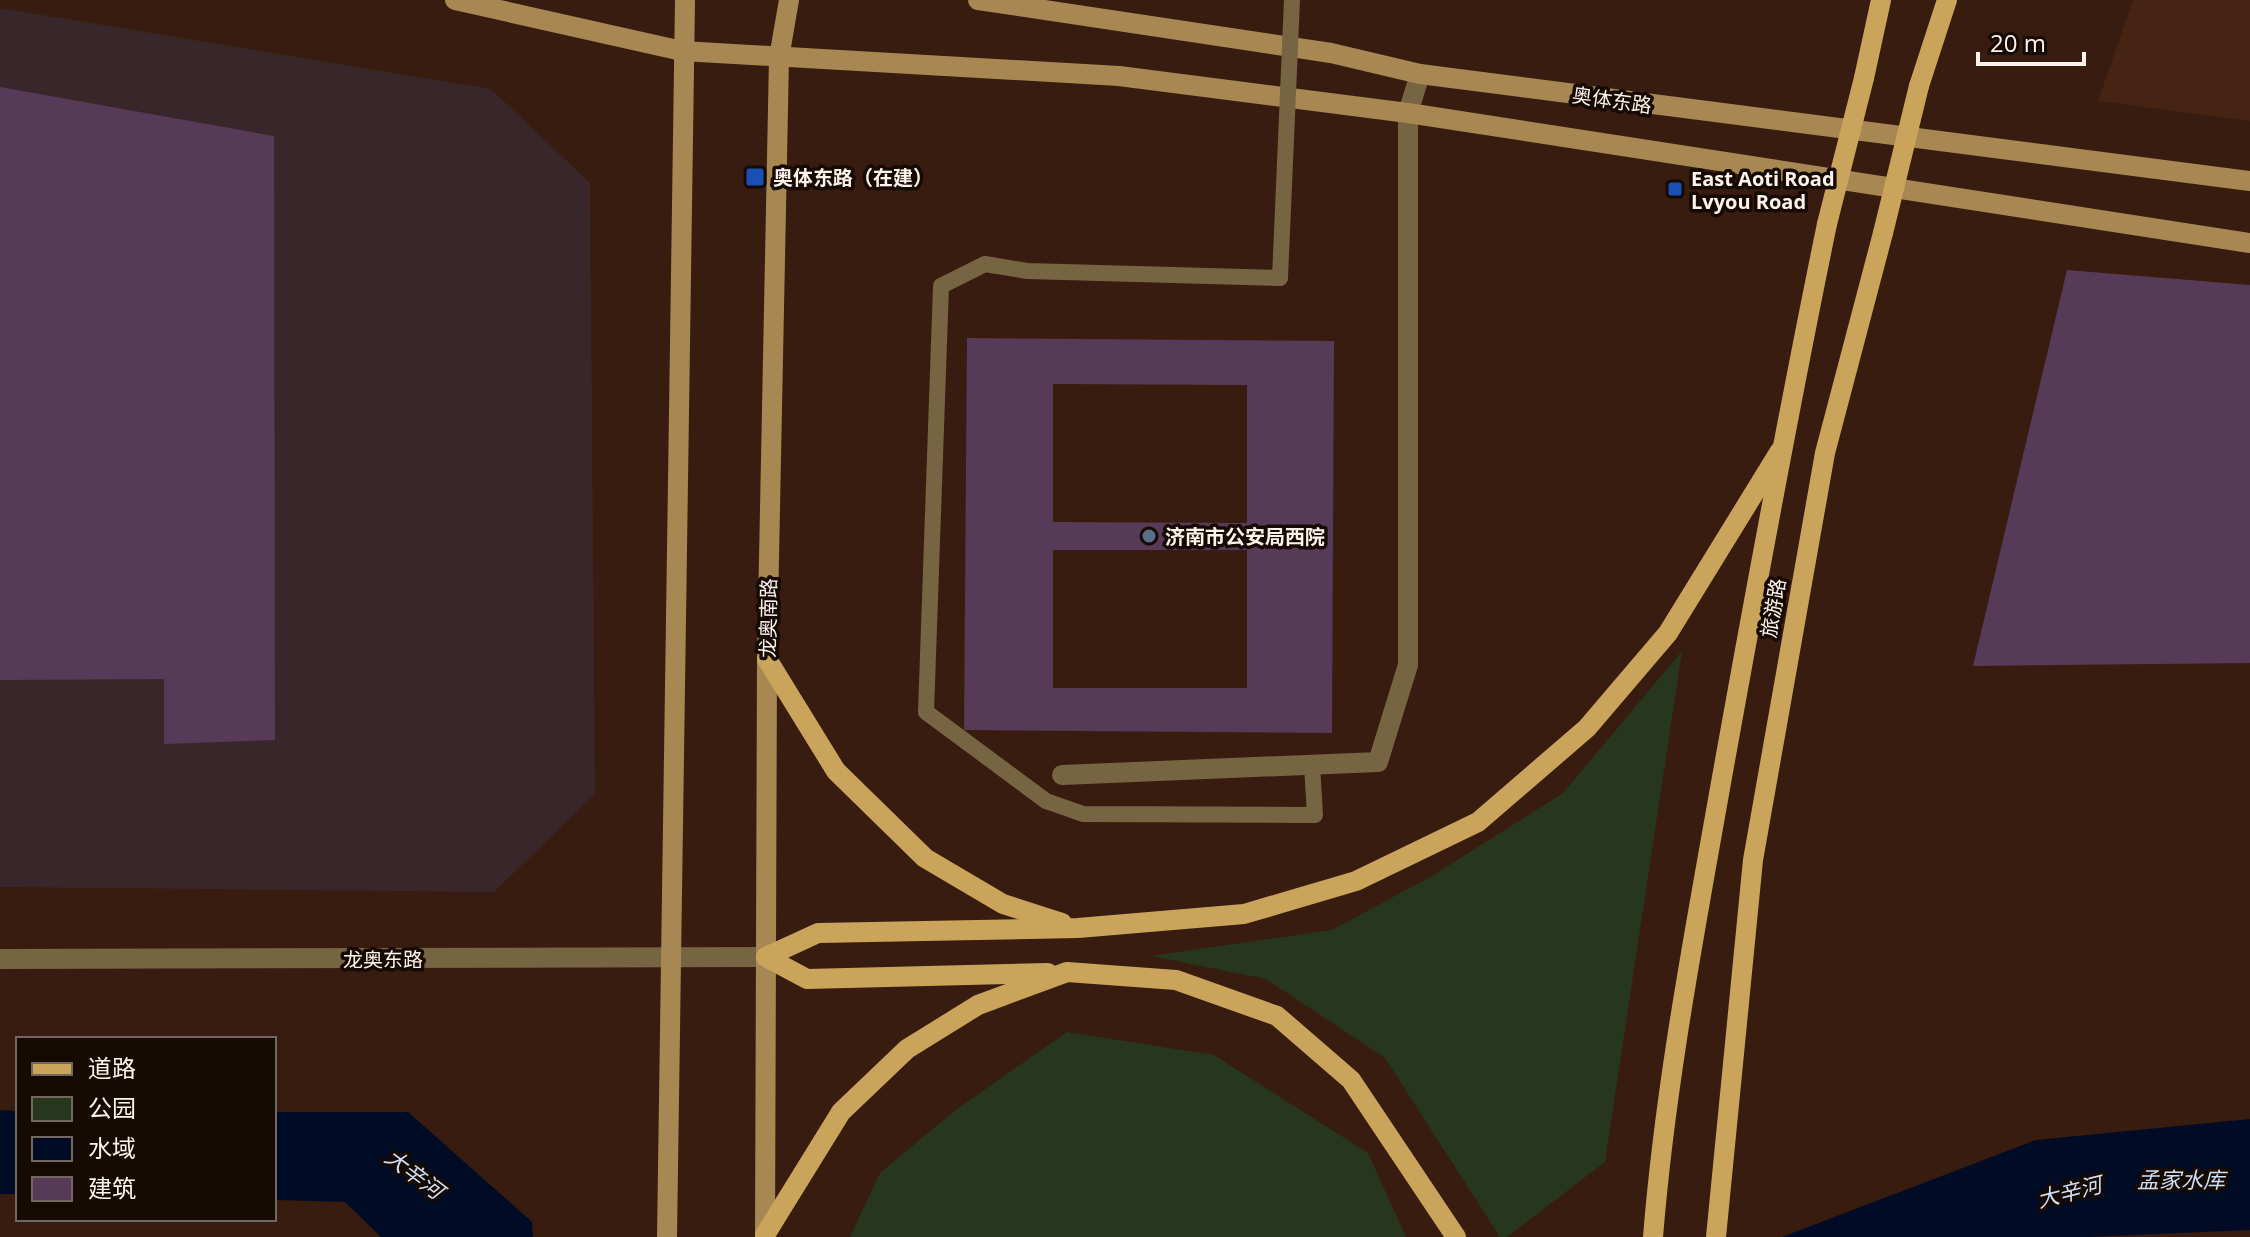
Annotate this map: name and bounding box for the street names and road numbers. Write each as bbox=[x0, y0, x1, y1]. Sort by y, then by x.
street label: 奥体东路 bbox=[1571, 81, 1653, 119]
street label: 旅游路 bbox=[1754, 576, 1792, 640]
street label: 龙奥南路 bbox=[754, 578, 782, 658]
street label: 龙奥东路 bbox=[343, 946, 423, 973]

